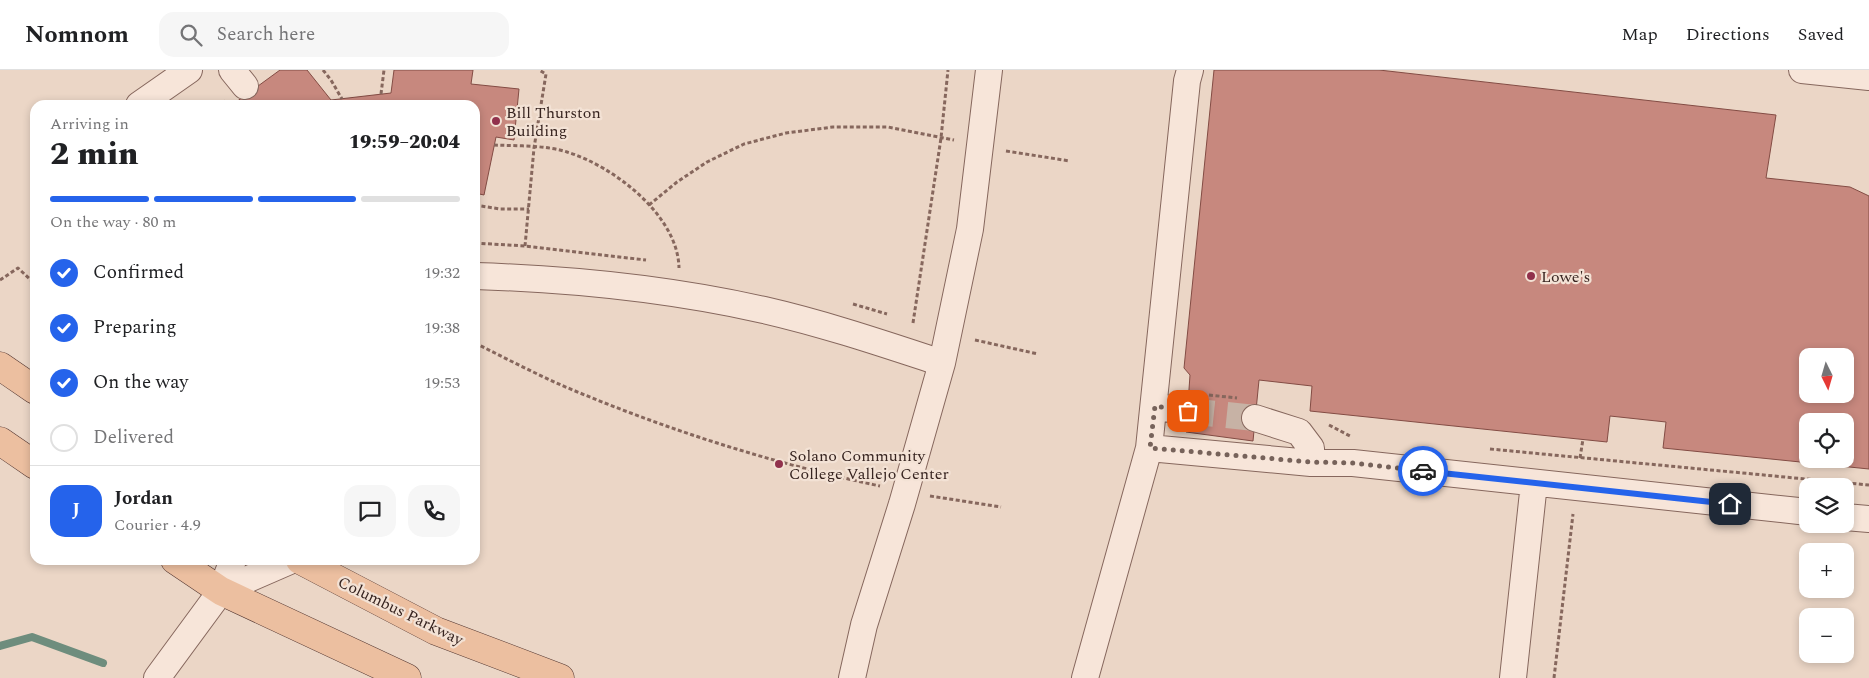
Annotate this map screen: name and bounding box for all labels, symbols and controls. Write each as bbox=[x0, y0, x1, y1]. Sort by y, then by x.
search box bbox=[159, 12, 509, 57]
text: Nomnom bbox=[25, 17, 129, 53]
text: Search here bbox=[217, 20, 315, 49]
icon: search bbox=[177, 21, 205, 49]
text: Map bbox=[1622, 21, 1658, 48]
text: Directions bbox=[1686, 21, 1770, 48]
text: Saved bbox=[1798, 21, 1844, 48]
place label: Bill Thurston Building bbox=[506, 101, 601, 143]
text: Arriving in bbox=[50, 112, 129, 136]
marker: Bill Thurston Building bbox=[490, 115, 502, 127]
text: 19:59–20:04 bbox=[349, 128, 460, 157]
text: 2 min bbox=[50, 130, 138, 179]
text: On the way · 80 m bbox=[50, 210, 176, 234]
text: Confirmed bbox=[93, 258, 184, 287]
icon: check bbox=[50, 259, 78, 287]
text: 19:32 bbox=[424, 261, 460, 285]
place label: Lowe's bbox=[1541, 265, 1590, 289]
marker: Lowe's bbox=[1525, 270, 1537, 282]
text: Preparing bbox=[93, 313, 177, 342]
icon: check bbox=[50, 314, 78, 342]
text: 19:38 bbox=[424, 316, 460, 340]
north arrow bbox=[1799, 348, 1854, 402]
map controls bbox=[1799, 348, 1854, 663]
text: On the way bbox=[93, 368, 189, 397]
icon: check bbox=[50, 369, 78, 397]
text: 19:53 bbox=[424, 371, 460, 395]
pin bbox=[1167, 390, 1209, 432]
icon: bag bbox=[1174, 397, 1202, 425]
button: locate bbox=[1799, 413, 1854, 468]
text: Delivered bbox=[93, 423, 174, 452]
place label: Solano Community College Vallejo Center bbox=[789, 444, 949, 486]
courier bbox=[1398, 446, 1448, 496]
icon: car bbox=[1409, 457, 1437, 485]
marker: Solano Community College Vallejo Center bbox=[773, 458, 785, 470]
button: layers bbox=[1799, 478, 1854, 533]
pin bbox=[1709, 483, 1751, 525]
text: Jordan bbox=[114, 484, 173, 513]
button: chat bbox=[344, 485, 396, 537]
button: phone bbox=[408, 485, 460, 537]
icon: home bbox=[1716, 490, 1744, 518]
text: J bbox=[72, 496, 80, 525]
text: Courier · 4.9 bbox=[114, 513, 201, 537]
button: + bbox=[1799, 543, 1854, 598]
street label: Columbus Parkway bbox=[334, 570, 469, 652]
button: − bbox=[1799, 608, 1854, 663]

